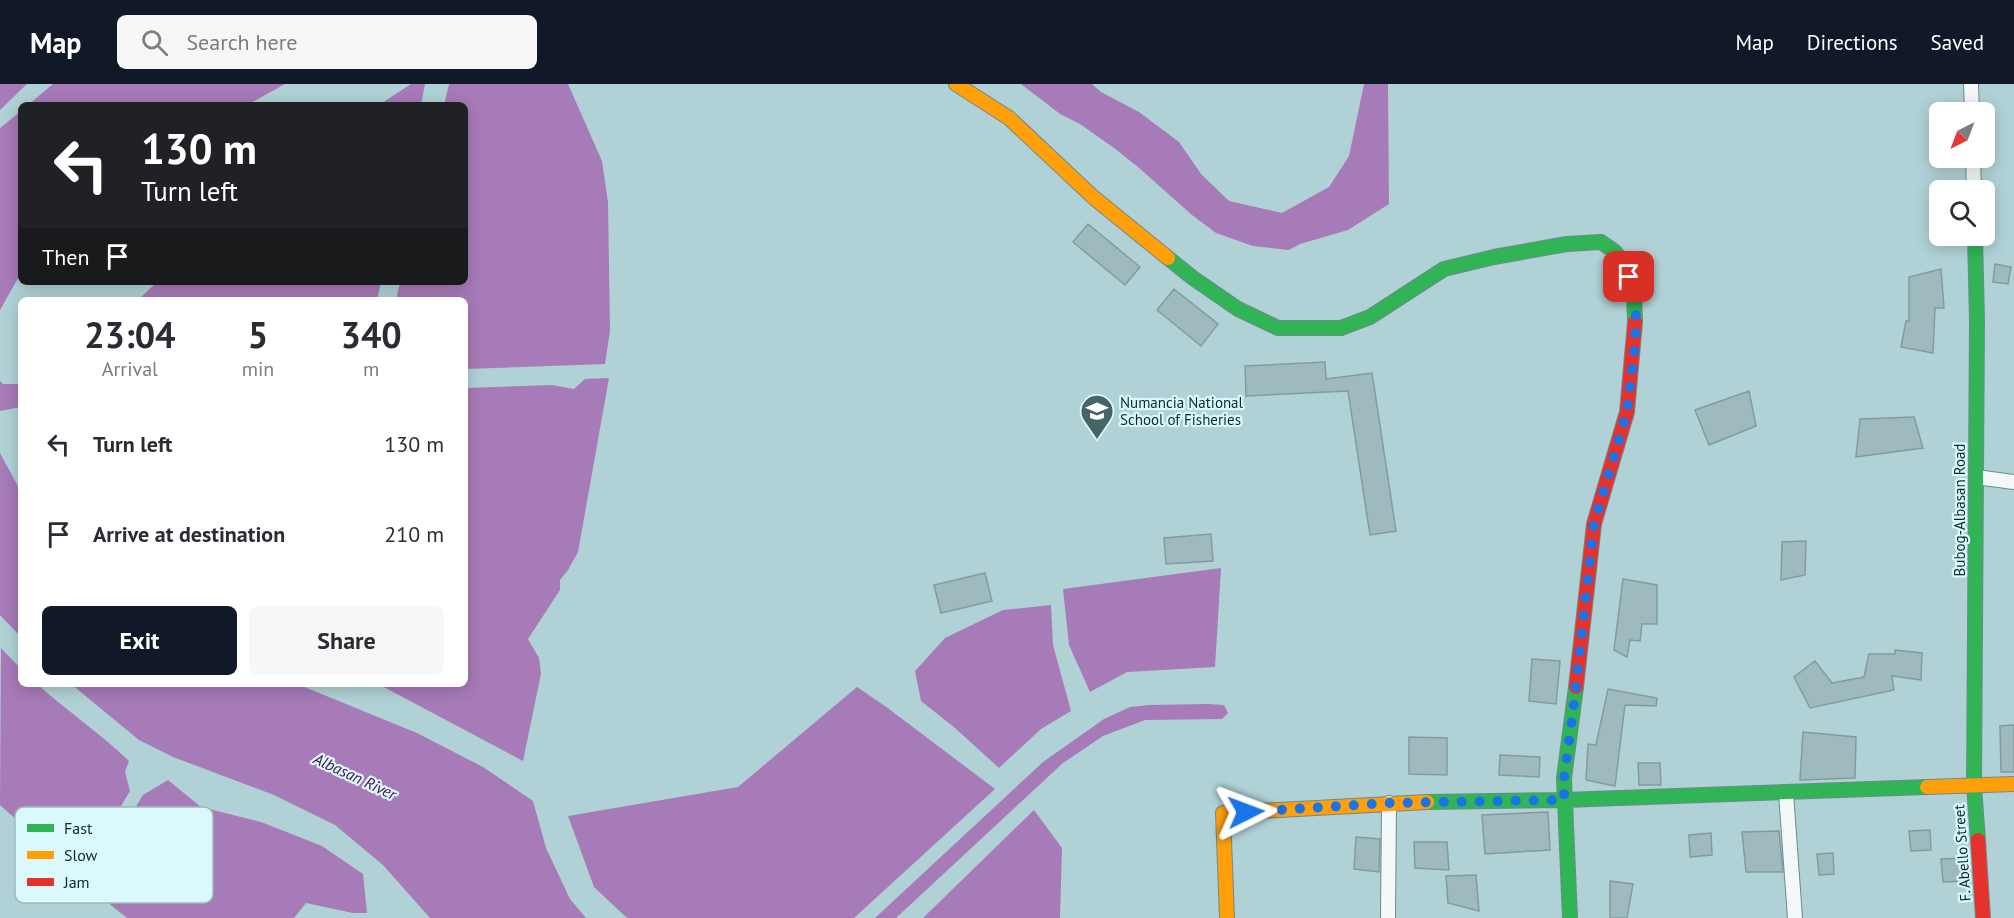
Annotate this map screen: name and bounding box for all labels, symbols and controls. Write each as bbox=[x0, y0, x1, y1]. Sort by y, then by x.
search box bbox=[117, 15, 537, 69]
text: Map bbox=[30, 24, 81, 61]
icon: search bbox=[138, 26, 171, 59]
text: Search here bbox=[186, 28, 297, 56]
text: Map bbox=[1735, 29, 1774, 56]
text: Directions bbox=[1807, 29, 1898, 56]
text: Saved bbox=[1931, 29, 1984, 56]
north arrow bbox=[1929, 102, 1995, 168]
map controls bbox=[1929, 102, 1995, 246]
text: 130 m bbox=[141, 121, 257, 176]
icon: left bbox=[42, 126, 120, 204]
text: Turn left bbox=[141, 174, 238, 208]
button: search bbox=[1929, 180, 1995, 246]
icon: arrive bbox=[101, 240, 134, 273]
text: Then bbox=[42, 243, 89, 271]
pin bbox=[1603, 251, 1654, 302]
icon: arrive bbox=[1612, 260, 1645, 293]
text: 23:04 bbox=[84, 311, 176, 358]
text: 5 bbox=[248, 311, 268, 358]
text: 340 bbox=[341, 311, 402, 358]
text: Arrival bbox=[102, 356, 158, 382]
text: min bbox=[242, 356, 274, 382]
text: m bbox=[363, 356, 379, 382]
school or university icon: Numancia National School of Fisheries bbox=[1079, 393, 1115, 440]
place label: Numancia National School of Fisheries bbox=[1120, 393, 1244, 429]
icon: left bbox=[42, 428, 75, 461]
text: Turn left bbox=[93, 430, 173, 458]
text: 130 m bbox=[384, 430, 444, 458]
street label: Bubog-Albasan Road bbox=[1950, 444, 1969, 576]
icon: arrive bbox=[42, 518, 75, 551]
text: Arrive at destination bbox=[93, 520, 285, 548]
text: 210 m bbox=[384, 520, 444, 548]
button: Exit bbox=[42, 606, 237, 675]
button: Share bbox=[249, 606, 444, 675]
water label: Albasan River bbox=[310, 748, 401, 805]
position arrow bbox=[1214, 780, 1278, 844]
street label: F. Abello Street bbox=[1949, 804, 1975, 902]
legend bbox=[15, 807, 213, 903]
text: Fast bbox=[64, 818, 93, 838]
text: Slow bbox=[64, 845, 98, 865]
text: Jam bbox=[63, 872, 90, 892]

